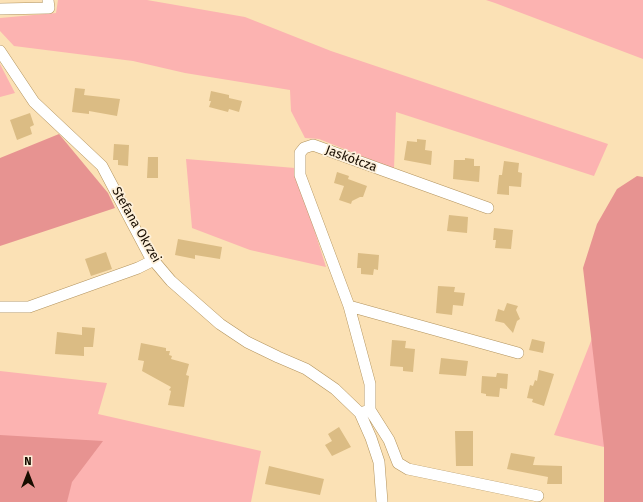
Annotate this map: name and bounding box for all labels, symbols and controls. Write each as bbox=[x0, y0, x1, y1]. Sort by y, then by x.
street label: Jaskółcza bbox=[323, 142, 379, 176]
street label: Stefana Okrzei bbox=[108, 184, 164, 266]
north arrow bbox=[8, 454, 48, 494]
text: N bbox=[24, 455, 32, 468]

